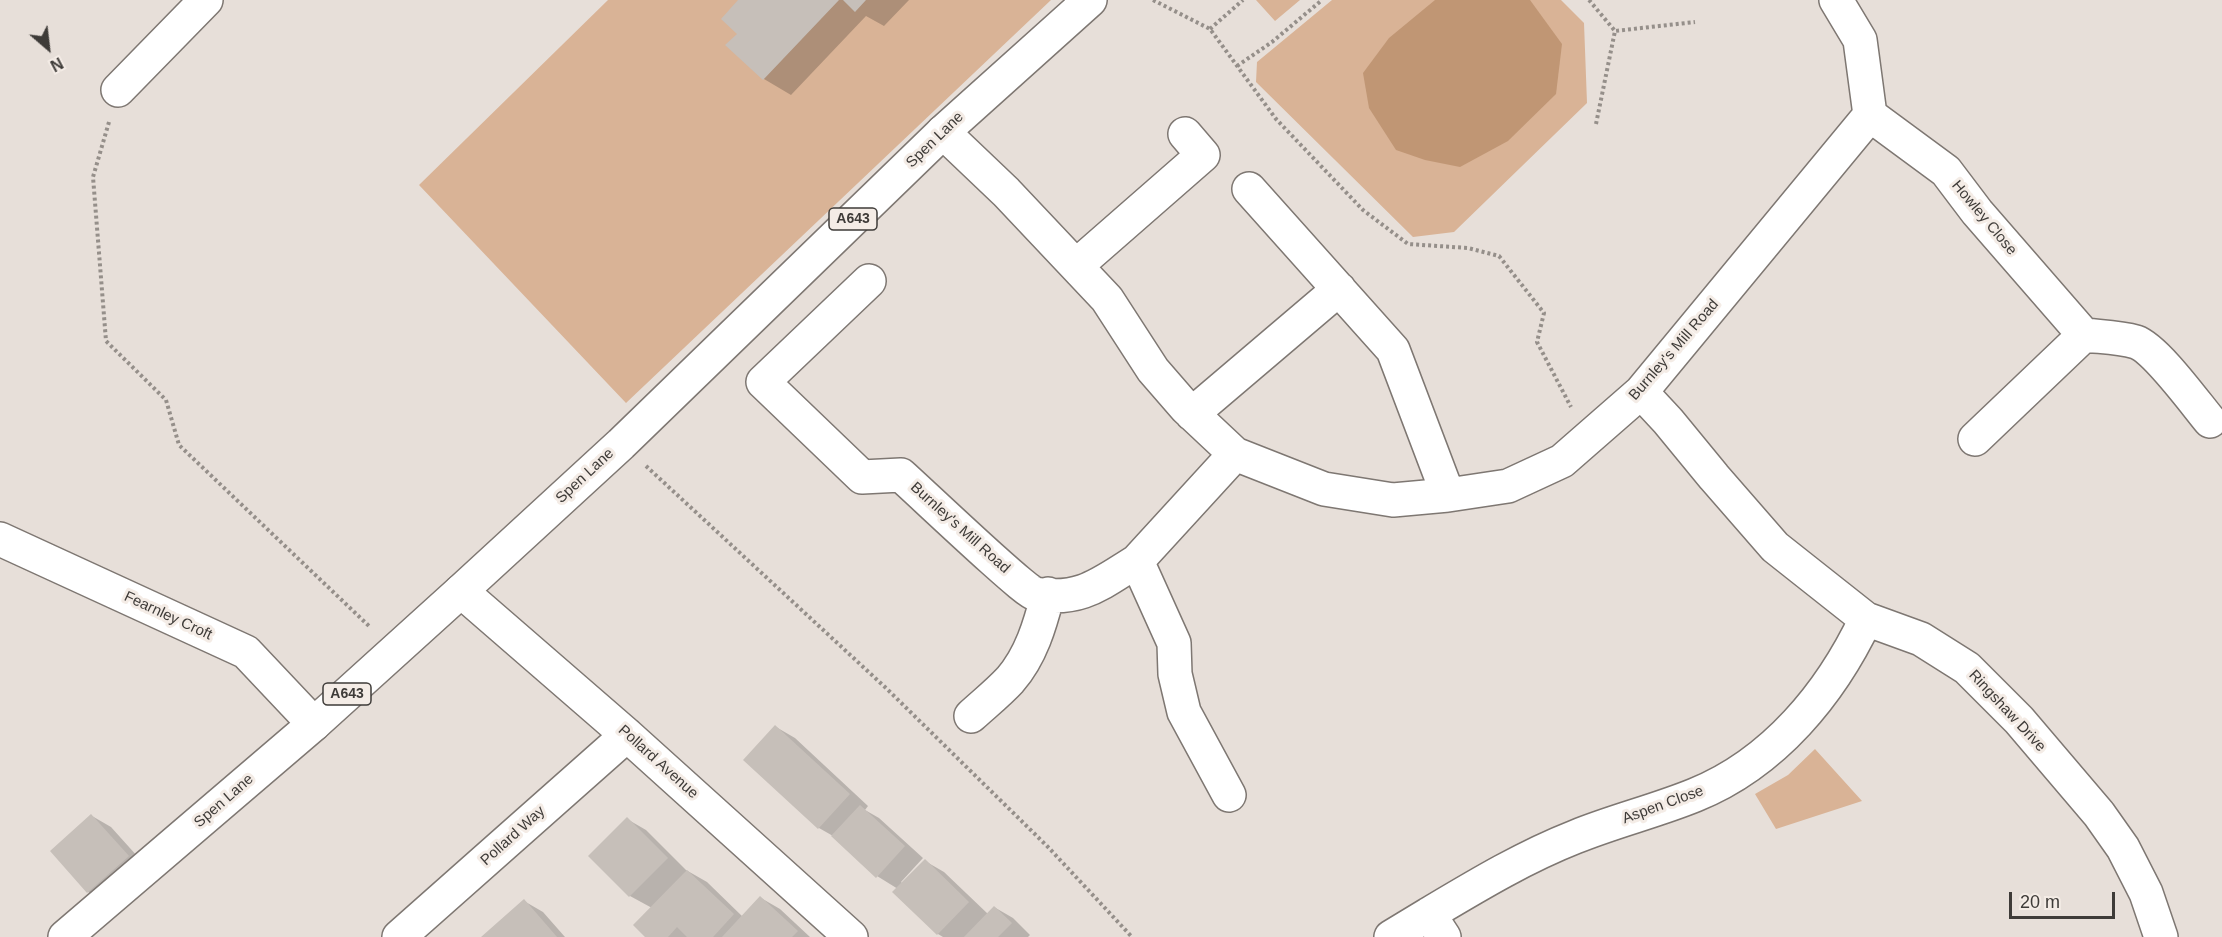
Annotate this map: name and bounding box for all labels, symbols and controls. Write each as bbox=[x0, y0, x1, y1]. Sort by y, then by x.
north arrow bbox=[18, 18, 78, 78]
text: N bbox=[48, 54, 66, 75]
street label: Spen Lane bbox=[903, 108, 967, 172]
street label: Howley Close bbox=[1948, 177, 2020, 259]
road number: A643 bbox=[829, 208, 877, 230]
street label: Burnley's Mill Road bbox=[1625, 296, 1723, 404]
street label: Spen Lane bbox=[552, 445, 618, 507]
street label: Burnley's Mill Road bbox=[906, 479, 1014, 577]
street label: Fearnley Croft bbox=[121, 588, 215, 644]
street label: Ringshaw Drive bbox=[1965, 666, 2049, 756]
road number: A643 bbox=[323, 683, 371, 705]
street label: Pollard Avenue bbox=[614, 721, 702, 803]
street label: Spen Lane bbox=[191, 770, 257, 832]
street label: Aspen Close bbox=[1620, 782, 1706, 828]
street label: Pollard Way bbox=[477, 802, 549, 870]
scale bar bbox=[2012, 880, 2118, 918]
text: 20 m bbox=[2020, 892, 2060, 912]

